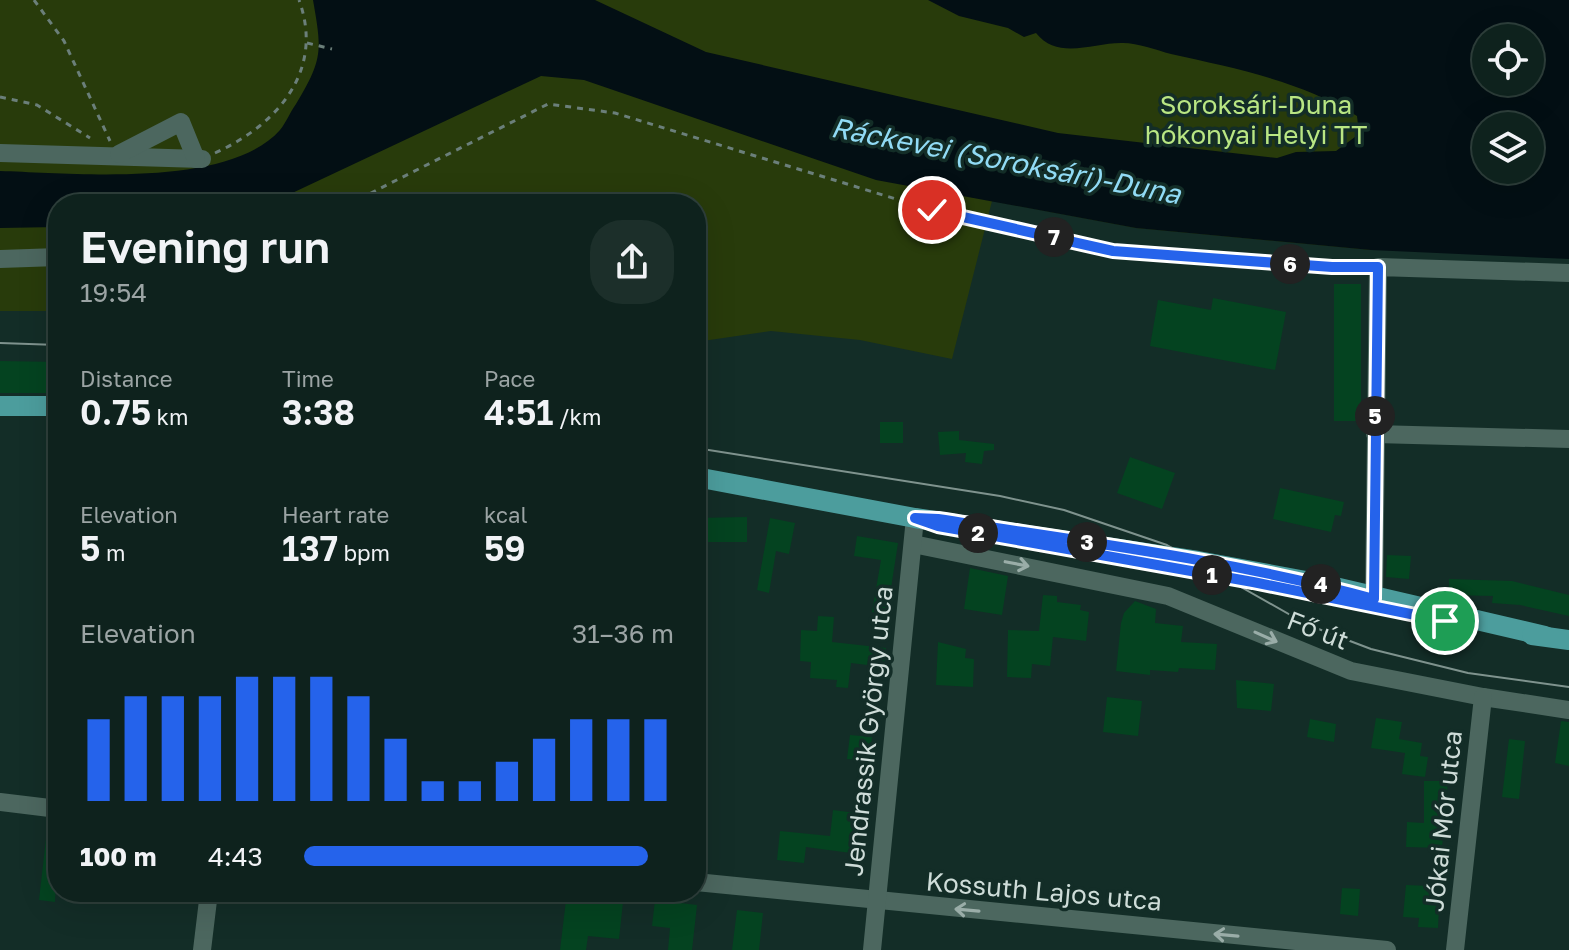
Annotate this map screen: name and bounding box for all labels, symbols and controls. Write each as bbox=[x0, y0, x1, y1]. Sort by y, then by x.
map controls bbox=[1472, 24, 1544, 184]
button: locate bbox=[1472, 24, 1544, 96]
park label: Soroksári-Duna hókonyai Helyi TT bbox=[1145, 89, 1367, 150]
water label: Ráckevei (Soroksári)-Duna bbox=[829, 110, 1185, 210]
button: layers bbox=[1472, 112, 1544, 184]
pin bbox=[898, 176, 966, 244]
icon: check bbox=[910, 188, 954, 232]
pin: 7 bbox=[1034, 217, 1074, 257]
text: Evening run bbox=[80, 220, 330, 273]
button: share bbox=[590, 220, 674, 304]
text: 7 bbox=[1048, 223, 1060, 250]
pin: 6 bbox=[1270, 244, 1310, 284]
text: 6 bbox=[1283, 250, 1297, 277]
text: 19:54 bbox=[80, 277, 147, 308]
text: Distance bbox=[80, 365, 172, 392]
text: Time bbox=[282, 365, 334, 392]
text: Pace bbox=[484, 365, 535, 392]
text: 0.75 bbox=[80, 392, 151, 432]
text: 3:38 bbox=[282, 392, 355, 432]
text: 4:51 bbox=[484, 392, 553, 432]
pin: 5 bbox=[1355, 396, 1395, 436]
text: 5 bbox=[1368, 402, 1382, 429]
text: km bbox=[151, 403, 188, 430]
text: /km bbox=[553, 403, 601, 430]
text: Elevation bbox=[80, 501, 178, 528]
text: Heart rate bbox=[282, 501, 389, 528]
text: kcal bbox=[484, 501, 527, 528]
pin: 2 bbox=[958, 513, 998, 553]
text: 2 bbox=[971, 519, 985, 546]
pin: 3 bbox=[1067, 522, 1107, 562]
text: 5 bbox=[80, 528, 100, 568]
text: 137 bbox=[282, 528, 338, 568]
text: 59 bbox=[484, 528, 526, 568]
text: 3 bbox=[1080, 528, 1094, 555]
text: m bbox=[100, 539, 125, 566]
text: bpm bbox=[338, 539, 390, 566]
pin: 1 bbox=[1192, 555, 1232, 595]
one-way arrow bbox=[1004, 558, 1030, 573]
text: 1 bbox=[1206, 561, 1218, 588]
pin: 4 bbox=[1301, 564, 1341, 604]
text: 4 bbox=[1314, 570, 1328, 597]
street label: Jendrassik György utca bbox=[837, 584, 899, 878]
pin bbox=[1411, 587, 1479, 655]
icon: arrive bbox=[1423, 599, 1467, 643]
street label: Fő út bbox=[1283, 604, 1353, 656]
text: Elevation bbox=[80, 618, 196, 649]
text: 31–36 m bbox=[572, 618, 674, 649]
one-way arrow bbox=[1253, 631, 1277, 646]
street label: Jókai Mór utca bbox=[1418, 729, 1468, 913]
text: 100 m bbox=[80, 841, 156, 872]
text: 4:43 bbox=[208, 841, 263, 872]
street label: Kossuth Lajos utca bbox=[925, 865, 1163, 917]
one-way arrow bbox=[954, 902, 981, 917]
one-way arrow bbox=[1213, 927, 1240, 942]

